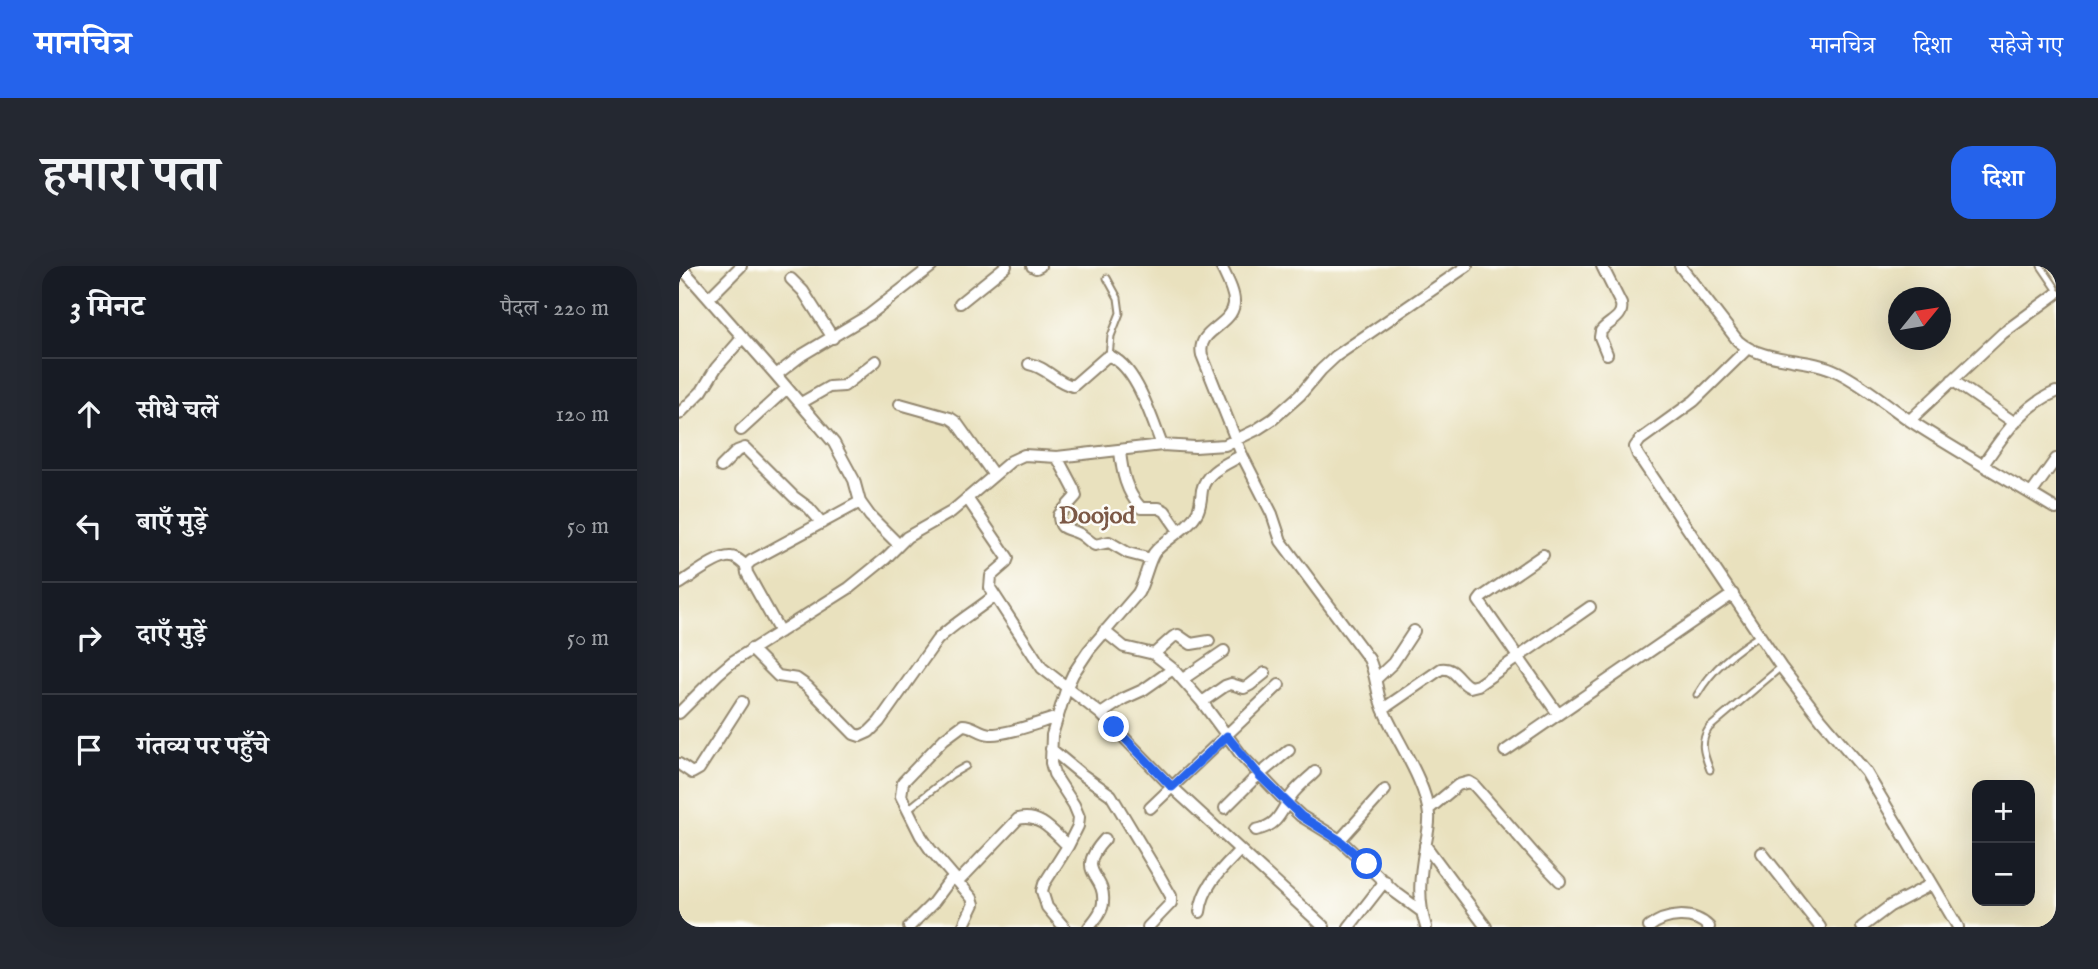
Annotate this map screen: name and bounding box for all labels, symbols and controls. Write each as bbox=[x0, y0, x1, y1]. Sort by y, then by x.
text: मानचित्र bbox=[35, 24, 131, 66]
text: मानचित्र bbox=[1810, 31, 1875, 62]
text: दिशा bbox=[1913, 31, 1952, 62]
text: सहेजे गए bbox=[1990, 31, 2063, 62]
text: हमारा पता bbox=[42, 146, 219, 208]
button: दिशा bbox=[1951, 146, 2056, 219]
north arrow bbox=[1888, 287, 1951, 350]
text: 3 मिनट bbox=[70, 289, 145, 327]
text: पैदल · 220 m bbox=[501, 294, 609, 323]
text: सीधे चलें bbox=[137, 394, 218, 427]
icon: ahead bbox=[70, 395, 108, 433]
text: 120 m bbox=[556, 400, 609, 429]
district label: Doojod bbox=[1059, 501, 1136, 532]
text: बाएँ मुड़ें bbox=[137, 506, 207, 539]
icon: left bbox=[70, 507, 108, 545]
text: 50 m bbox=[567, 512, 609, 541]
text: दाएँ मुड़ें bbox=[137, 618, 206, 651]
icon: right bbox=[70, 619, 108, 657]
text: 50 m bbox=[567, 624, 609, 653]
route end bbox=[1098, 711, 1129, 742]
text: गंतव्य पर पहुँचे bbox=[137, 730, 269, 763]
icon: arrive bbox=[70, 731, 108, 769]
map controls bbox=[1972, 780, 2035, 906]
button: + bbox=[1972, 780, 2035, 843]
button: − bbox=[1972, 843, 2035, 906]
route start bbox=[1351, 848, 1382, 879]

